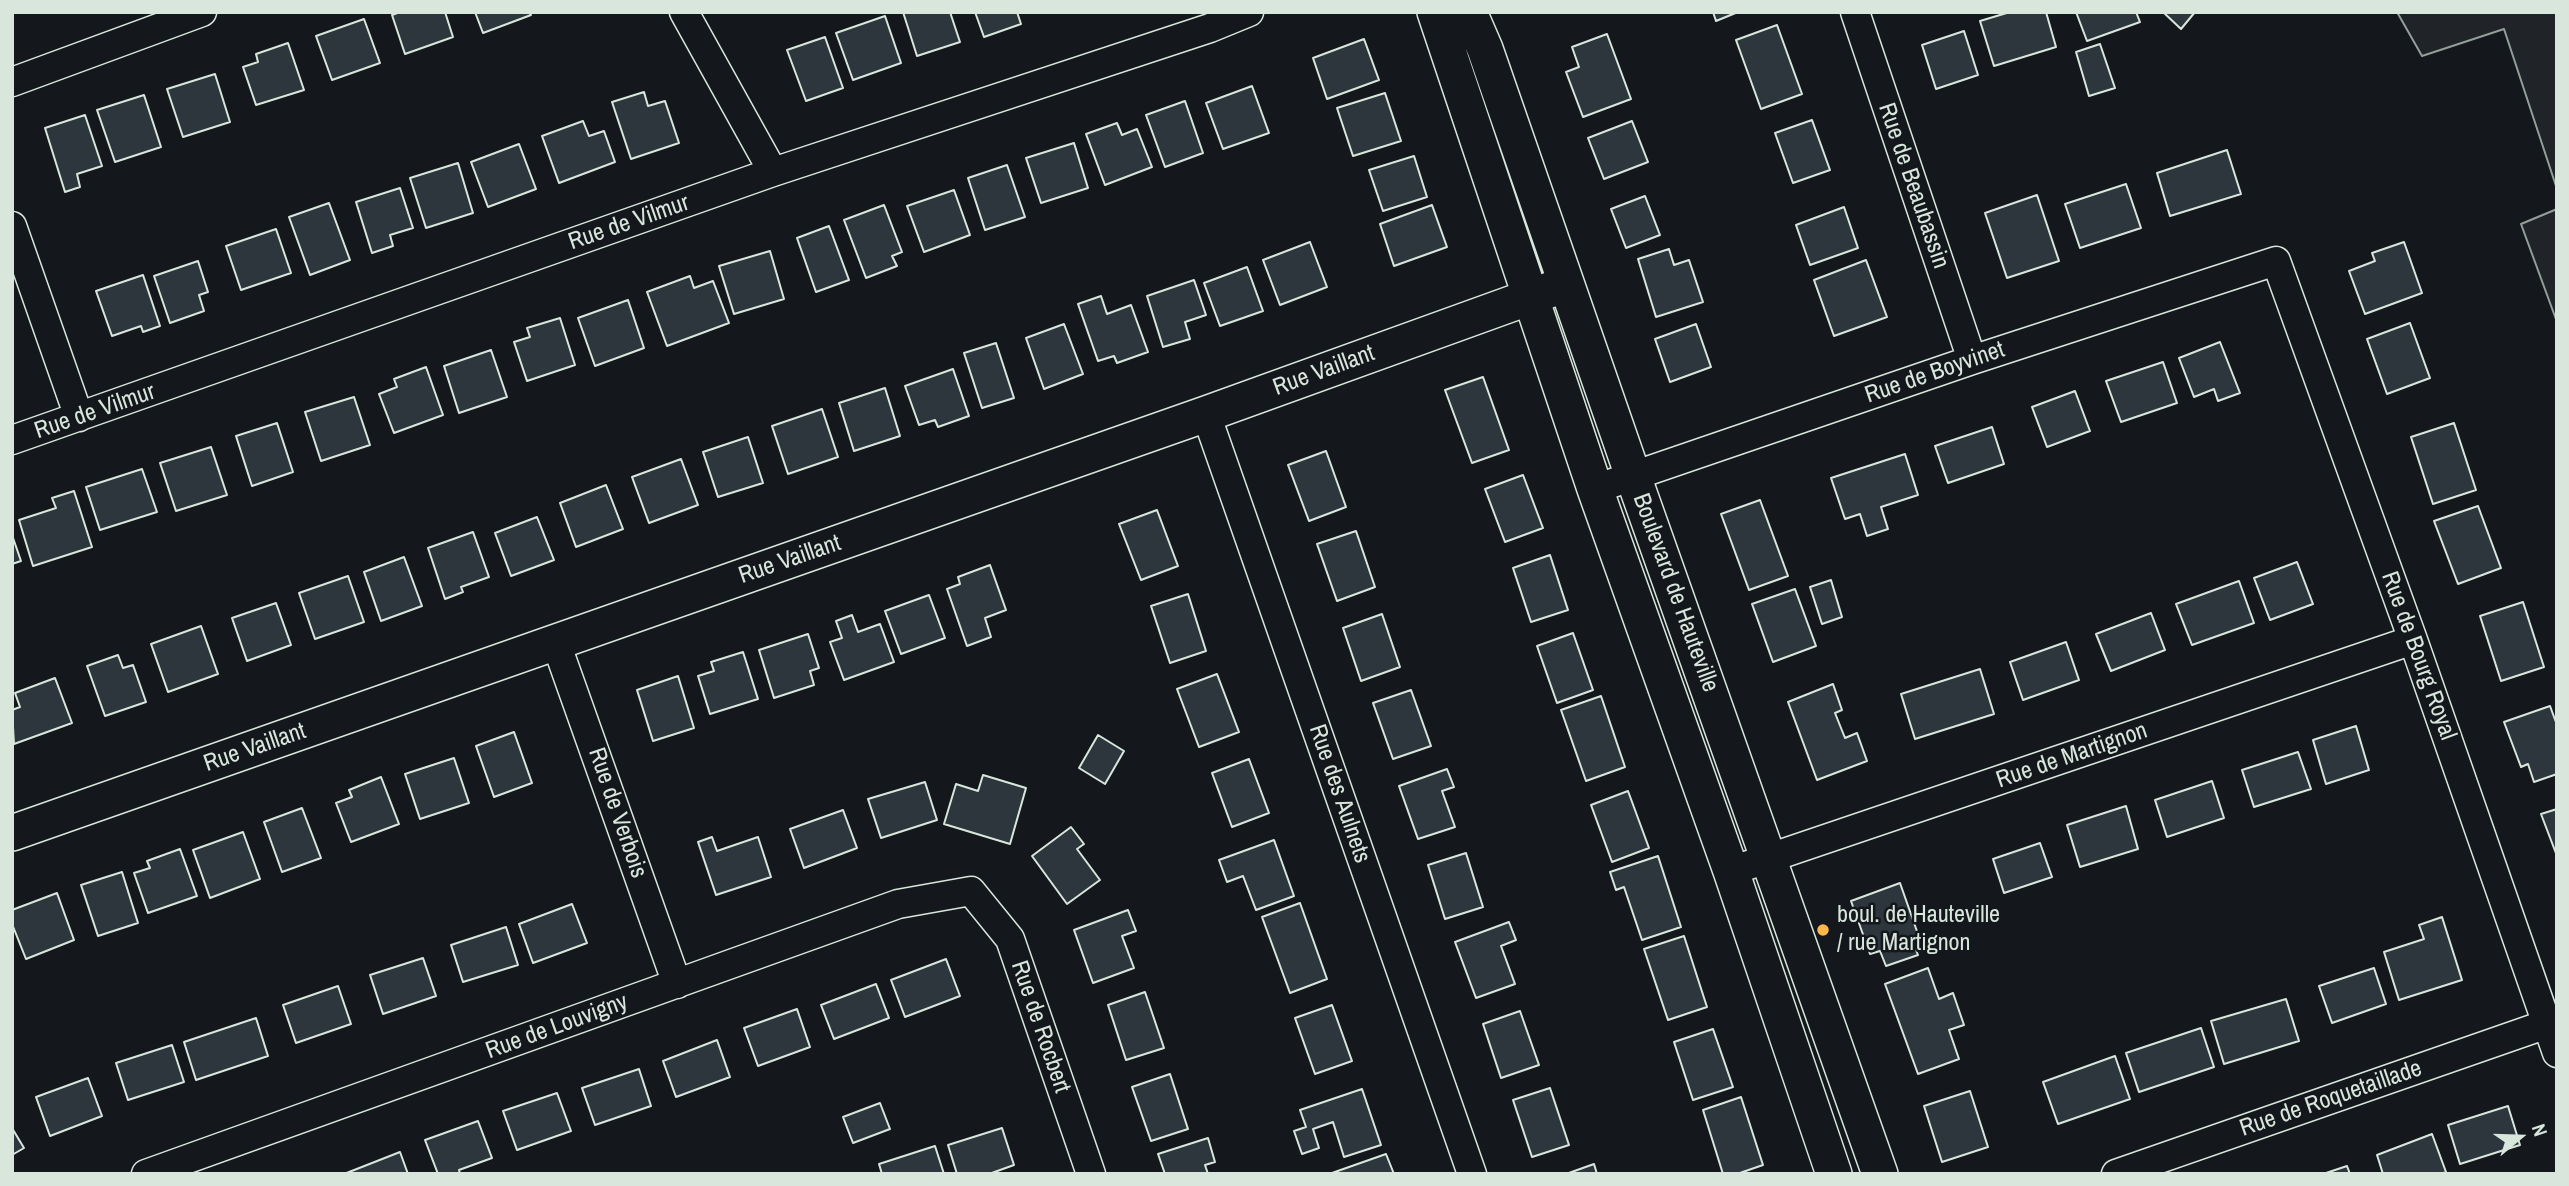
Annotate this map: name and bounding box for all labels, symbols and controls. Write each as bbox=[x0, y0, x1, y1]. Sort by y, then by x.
street label: Rue de Beaubassin bbox=[1871, 100, 1955, 272]
street label: Rue de Vilmur bbox=[565, 189, 693, 257]
street label: Rue de Boyvinet bbox=[1862, 336, 2008, 410]
street label: Rue Vaillant bbox=[1269, 339, 1379, 403]
street label: Rue de Vilmur bbox=[31, 378, 159, 446]
street label: Boulevard de Hauteville bbox=[1626, 490, 1724, 696]
street label: Rue Vaillant bbox=[735, 529, 845, 591]
street label: Rue de Bourg Royal bbox=[2374, 568, 2462, 744]
street label: Rue Vaillant bbox=[200, 717, 310, 779]
street label: Rue de Martignon bbox=[1993, 717, 2151, 795]
street label: Rue des Aulnets bbox=[1302, 721, 1376, 867]
street label: Rue de Verbois bbox=[581, 744, 653, 882]
place label: boul. de Hauteville / rue Martignon bbox=[1837, 902, 2000, 958]
marker: boul. de Hauteville / rue Martignon bbox=[1815, 922, 1831, 938]
street label: Rue de Rocbert bbox=[1004, 957, 1076, 1097]
street label: Rue de Louvigny bbox=[482, 988, 632, 1066]
street label: Rue de Roquetaillade bbox=[2236, 1054, 2426, 1144]
north arrow bbox=[2485, 1102, 2555, 1172]
text: N bbox=[2526, 1121, 2554, 1140]

